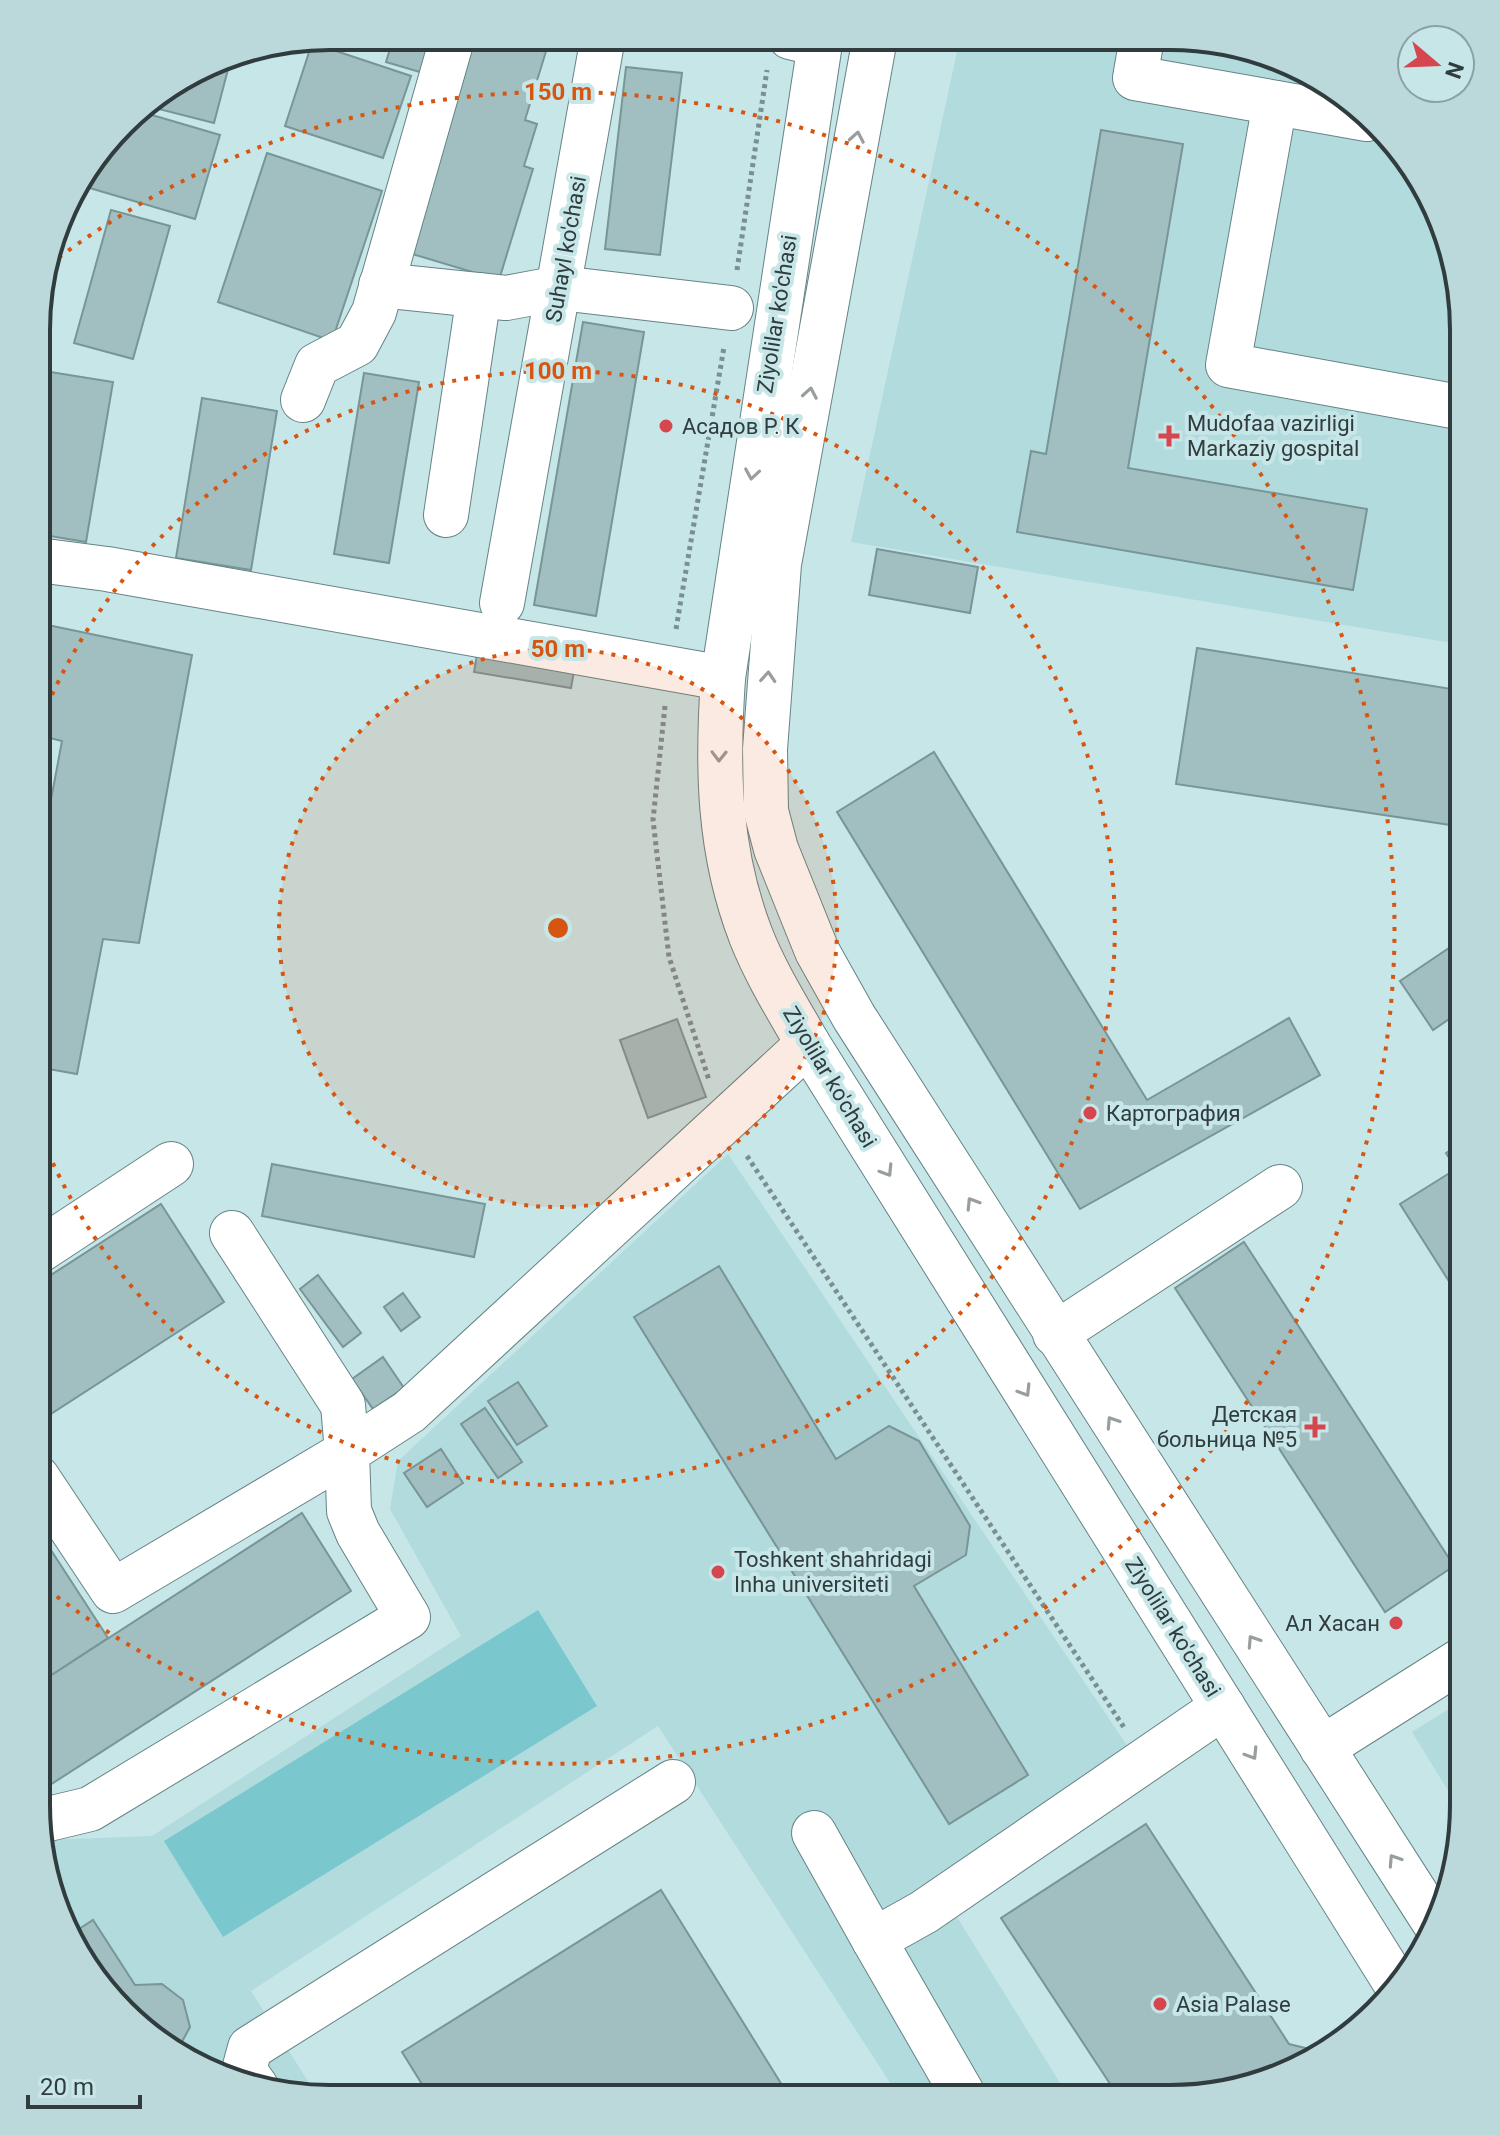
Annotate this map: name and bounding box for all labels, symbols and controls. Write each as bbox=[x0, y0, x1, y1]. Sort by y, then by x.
north arrow bbox=[1396, 24, 1476, 104]
text: N bbox=[1440, 59, 1469, 82]
text: 150 m bbox=[524, 78, 592, 106]
one-way arrow bbox=[848, 130, 865, 144]
street label: Suhayl ko'chasi bbox=[541, 174, 591, 324]
street label: Ziyolilar ko'chasi bbox=[752, 233, 802, 395]
text: 100 m bbox=[524, 357, 592, 385]
one-way arrow bbox=[801, 386, 818, 400]
place label: Mudofaa vazirligi Markaziy gospital bbox=[1187, 411, 1359, 461]
place label: Асадов Р. К bbox=[682, 414, 800, 439]
marker: Асадов Р. К bbox=[657, 417, 675, 435]
marker: Mudofaa vazirligi Markaziy gospital bbox=[1158, 425, 1180, 447]
one-way arrow bbox=[744, 467, 761, 481]
text: 50 m bbox=[531, 635, 585, 663]
one-way arrow bbox=[759, 670, 776, 683]
one-way arrow bbox=[710, 750, 728, 763]
centre of rings bbox=[544, 914, 572, 942]
street label: Ziyolilar ko'chasi bbox=[778, 1002, 882, 1152]
place label: Картография bbox=[1106, 1101, 1241, 1126]
marker: Картография bbox=[1081, 1104, 1099, 1122]
one-way arrow bbox=[878, 1162, 893, 1177]
one-way arrow bbox=[966, 1197, 981, 1212]
one-way arrow bbox=[1015, 1382, 1031, 1397]
place label: Детская больница №5 bbox=[1157, 1402, 1297, 1452]
one-way arrow bbox=[1107, 1416, 1122, 1431]
marker: Детская больница №5 bbox=[1304, 1416, 1326, 1438]
place label: Toshkent shahridagi Inha universiteti bbox=[734, 1547, 932, 1597]
street label: Ziyolilar ko'chasi bbox=[1120, 1553, 1226, 1701]
marker: Toshkent shahridagi Inha universiteti bbox=[709, 1563, 727, 1581]
place label: Ал Хасан bbox=[1285, 1611, 1380, 1636]
marker: Ал Хасан bbox=[1387, 1614, 1405, 1632]
one-way arrow bbox=[1247, 1635, 1262, 1650]
one-way arrow bbox=[1242, 1745, 1258, 1760]
one-way arrow bbox=[1388, 1854, 1403, 1868]
place label: Asia Palase bbox=[1176, 1992, 1291, 2017]
marker: Asia Palase bbox=[1151, 1995, 1169, 2013]
scale bar bbox=[28, 2059, 140, 2109]
text: 20 m bbox=[40, 2073, 94, 2101]

